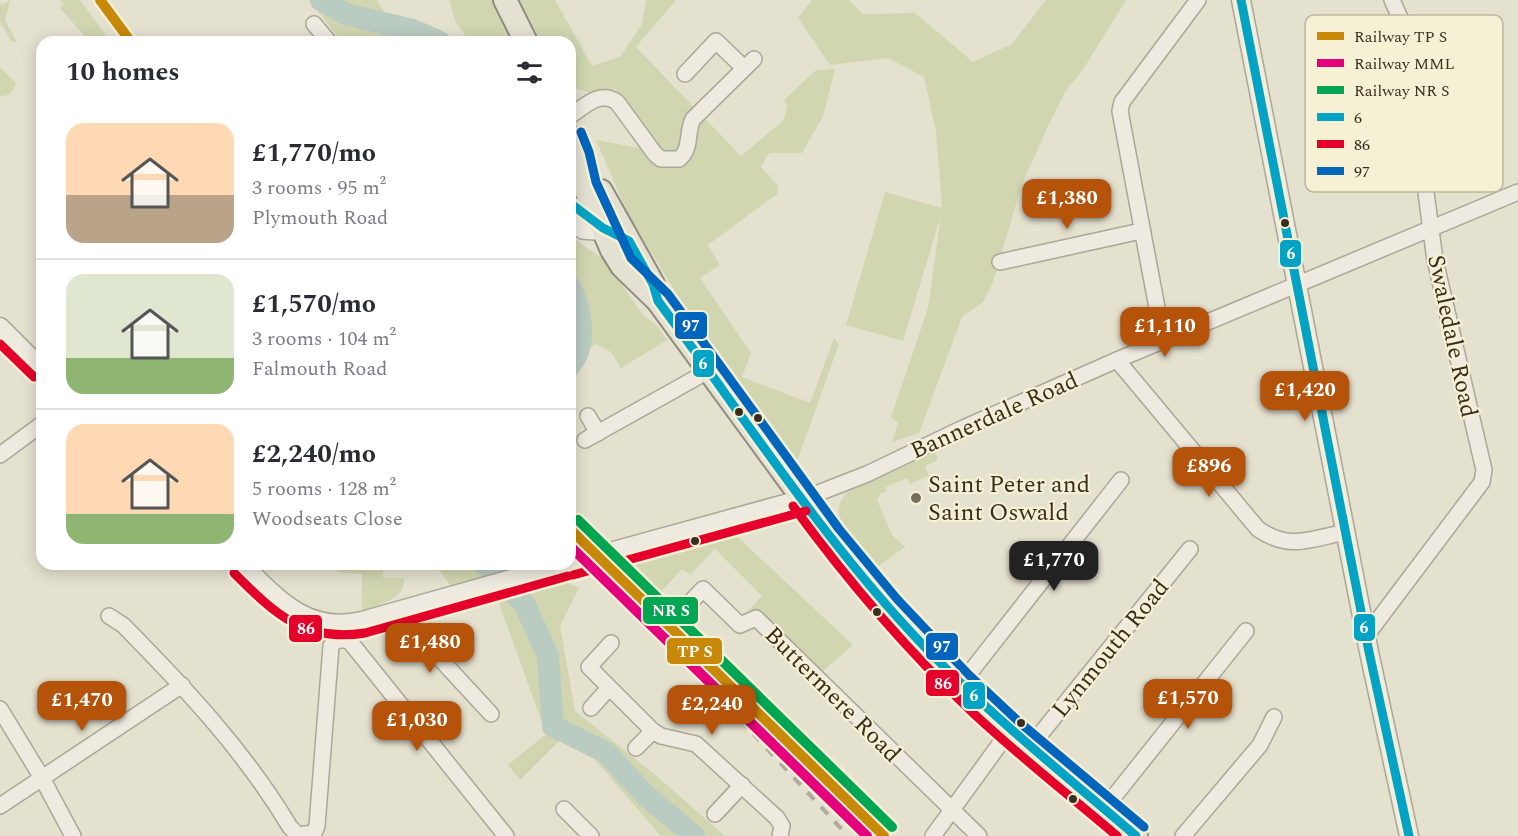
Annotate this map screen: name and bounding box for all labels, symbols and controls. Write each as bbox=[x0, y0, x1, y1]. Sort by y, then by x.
legend bbox=[1305, 15, 1503, 192]
text: Railway TP S bbox=[1354, 25, 1447, 49]
text: 10 homes bbox=[66, 52, 180, 92]
text: Railway MML bbox=[1354, 52, 1455, 76]
icon: filters bbox=[513, 56, 546, 89]
text: Railway NR S bbox=[1354, 79, 1449, 103]
text: 6 bbox=[1354, 106, 1362, 130]
text: £1,770/mo bbox=[252, 133, 376, 173]
text: 86 bbox=[1354, 133, 1370, 157]
icon: home bbox=[114, 147, 186, 219]
text: 97 bbox=[1354, 160, 1370, 184]
text: 3 rooms · 95 m² bbox=[252, 173, 386, 203]
pin: £1,380 bbox=[1018, 179, 1116, 230]
text: £1,380 bbox=[1036, 183, 1098, 213]
text: Plymouth Road bbox=[252, 203, 388, 233]
unlabelled marker bbox=[1279, 217, 1291, 229]
line badge: 6 bbox=[1279, 239, 1302, 268]
text: 6 bbox=[1287, 242, 1296, 266]
street label: Swaledale Road bbox=[1417, 252, 1487, 421]
text: £1,570/mo bbox=[252, 284, 376, 324]
icon: home bbox=[114, 298, 186, 370]
pin: £1,110 bbox=[1116, 307, 1214, 358]
line badge: 97 bbox=[674, 311, 708, 340]
text: £1,110 bbox=[1134, 311, 1196, 341]
text: 97 bbox=[682, 314, 700, 338]
text: 3 rooms · 104 m² bbox=[252, 324, 396, 354]
line badge: 6 bbox=[692, 349, 715, 378]
text: 6 bbox=[699, 352, 708, 376]
text: Falmouth Road bbox=[252, 354, 387, 384]
street label: Bannerdale Road bbox=[905, 363, 1084, 469]
pin: £1,420 bbox=[1256, 371, 1354, 422]
text: £1,420 bbox=[1274, 375, 1336, 405]
unlabelled marker bbox=[733, 406, 745, 418]
unlabelled marker bbox=[752, 412, 764, 424]
text: £2,240/mo bbox=[252, 434, 376, 474]
pin: £896 bbox=[1173, 447, 1245, 498]
icon: home bbox=[114, 448, 186, 520]
text: £896 bbox=[1187, 451, 1231, 481]
place label: Saint Peter and Saint Oswald bbox=[928, 467, 1090, 531]
text: 5 rooms · 128 m² bbox=[252, 474, 396, 504]
marker: Saint Peter and Saint Oswald bbox=[909, 491, 923, 505]
text: Woodseats Close bbox=[252, 504, 403, 534]
unlabelled marker bbox=[689, 535, 701, 547]
pin: £1,770 bbox=[1005, 541, 1103, 592]
text: £1,770 bbox=[1023, 545, 1085, 575]
street label: Lynmouth Road bbox=[1043, 571, 1178, 726]
line badge: NR S bbox=[642, 596, 699, 625]
text: NR S bbox=[652, 599, 690, 623]
unlabelled marker bbox=[871, 606, 883, 618]
line badge: 6 bbox=[1353, 613, 1376, 642]
line badge: 86 bbox=[288, 614, 323, 643]
text: 6 bbox=[1360, 616, 1369, 640]
text: 86 bbox=[297, 617, 315, 641]
street label: Buttermere Road bbox=[756, 618, 909, 771]
pin: £1,480 bbox=[381, 623, 479, 674]
text: £1,480 bbox=[399, 627, 461, 657]
line badge: 97 bbox=[925, 632, 959, 661]
text: 97 bbox=[933, 635, 951, 659]
line badge: TP S bbox=[666, 637, 723, 665]
text: TP S bbox=[677, 640, 713, 664]
line badge: 86 bbox=[925, 669, 960, 697]
text: 86 bbox=[934, 672, 952, 696]
pin: £1,570 bbox=[1139, 679, 1237, 730]
pin: £1,470 bbox=[33, 681, 131, 732]
line badge: 6 bbox=[962, 681, 986, 710]
text: £1,570 bbox=[1157, 683, 1219, 713]
text: 6 bbox=[970, 684, 979, 708]
text: £1,470 bbox=[51, 685, 113, 715]
pin: £2,240 bbox=[663, 685, 761, 736]
text: £2,240 bbox=[681, 689, 743, 719]
pin: £1,030 bbox=[368, 701, 466, 752]
text: £1,030 bbox=[386, 705, 448, 735]
unlabelled marker bbox=[1015, 717, 1027, 729]
unlabelled marker bbox=[1067, 793, 1079, 805]

